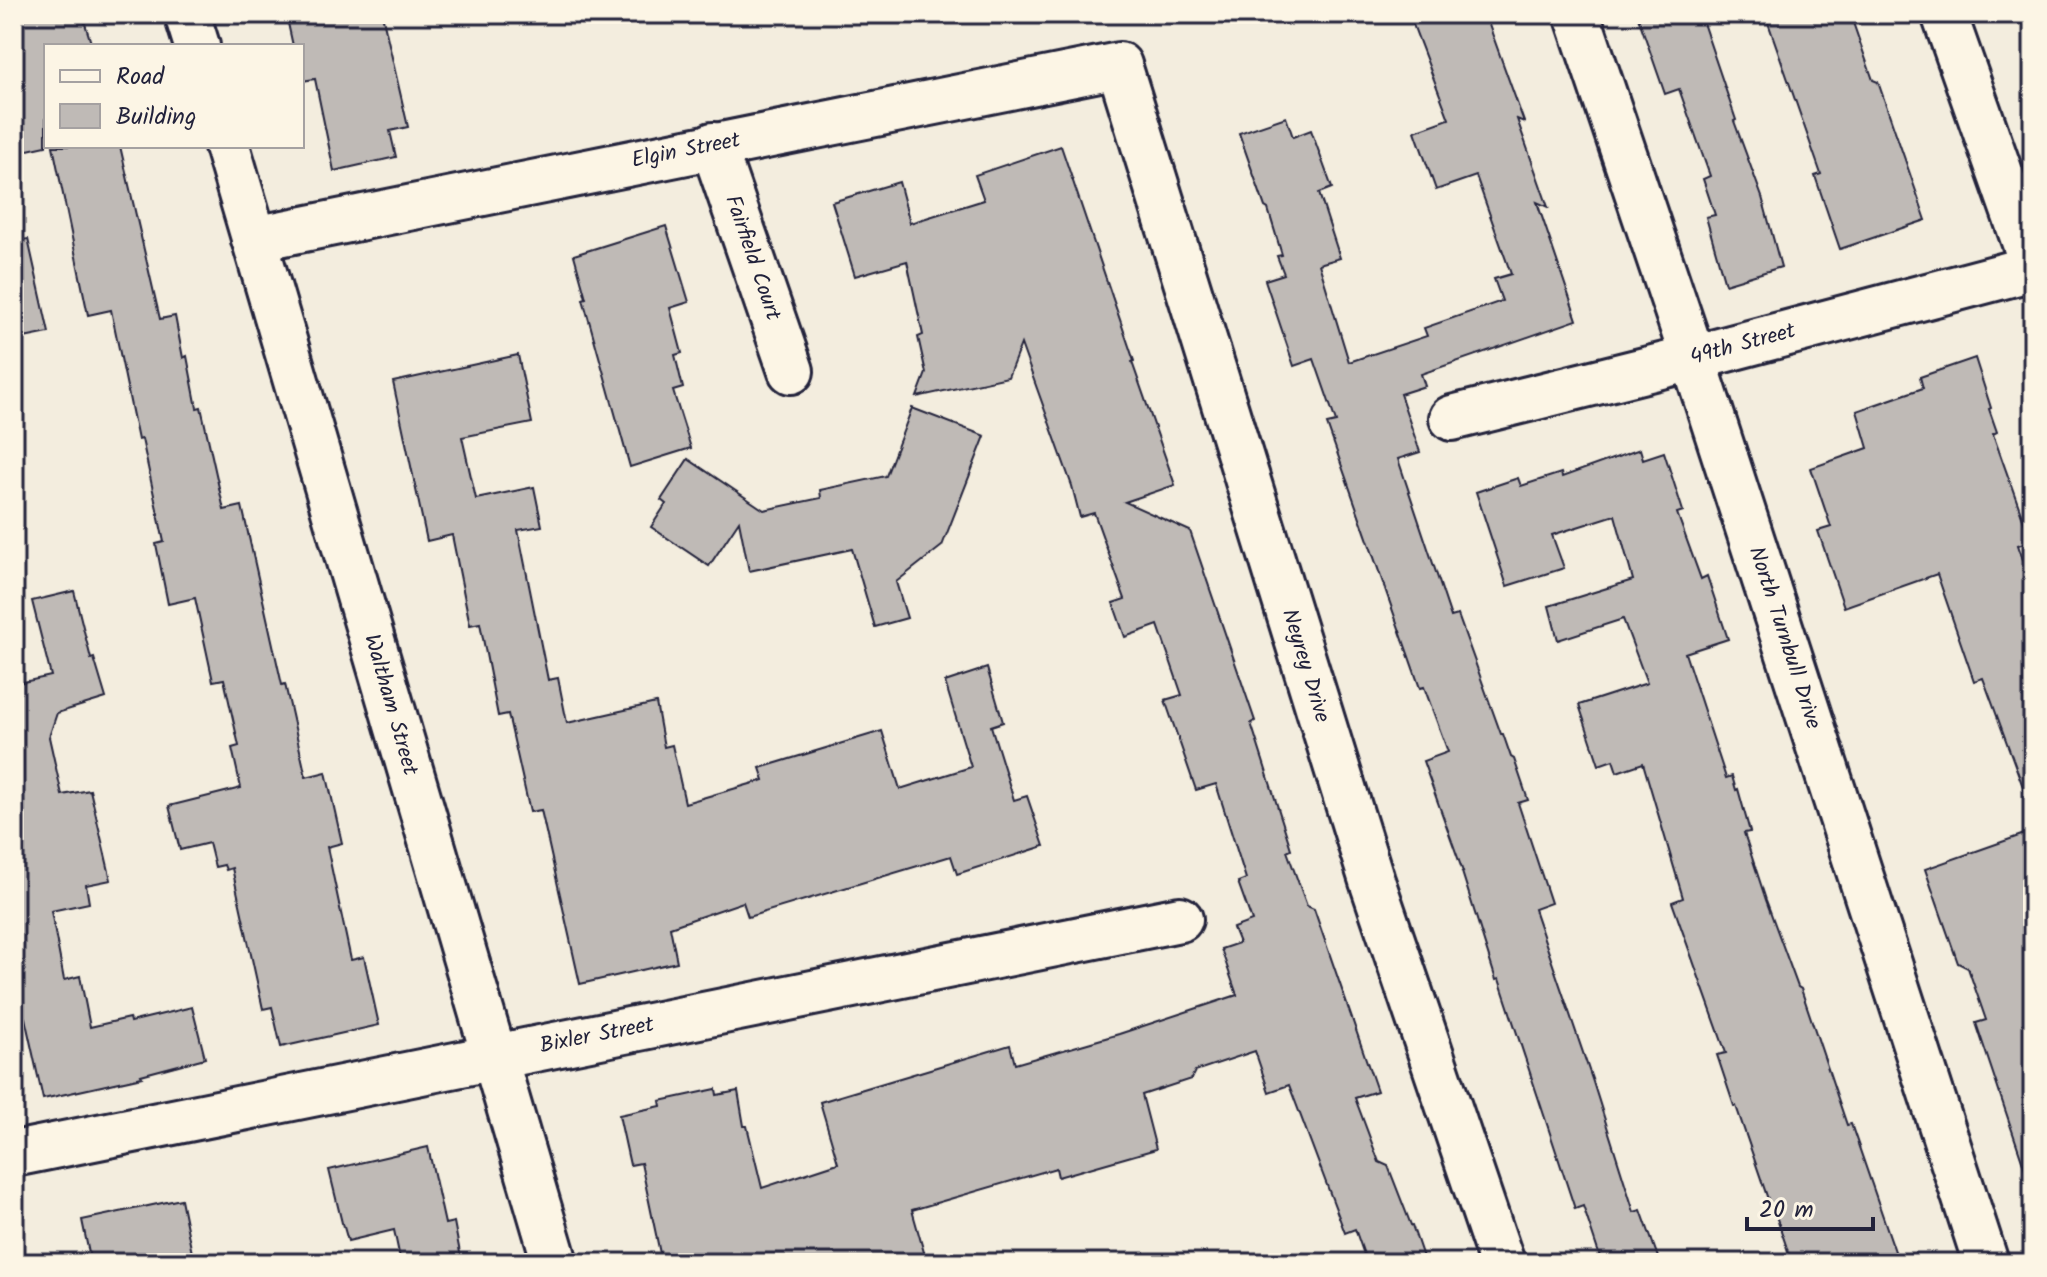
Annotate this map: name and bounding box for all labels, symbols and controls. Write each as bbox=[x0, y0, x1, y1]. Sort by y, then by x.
legend bbox=[44, 44, 304, 148]
text: Road bbox=[116, 58, 165, 97]
text: Building bbox=[116, 98, 196, 137]
street label: Elgin Street bbox=[629, 123, 744, 179]
street label: Fairfield Court bbox=[714, 191, 790, 326]
street label: 49th Street bbox=[1686, 314, 1800, 376]
street label: North Turnbull Drive bbox=[1738, 542, 1830, 734]
street label: Neyrey Drive bbox=[1271, 605, 1339, 727]
street label: Waltham Street bbox=[353, 630, 427, 780]
street label: Bixler Street bbox=[537, 1008, 658, 1064]
scale bar bbox=[1747, 1181, 1873, 1231]
text: 20 m bbox=[1759, 1191, 1814, 1230]

